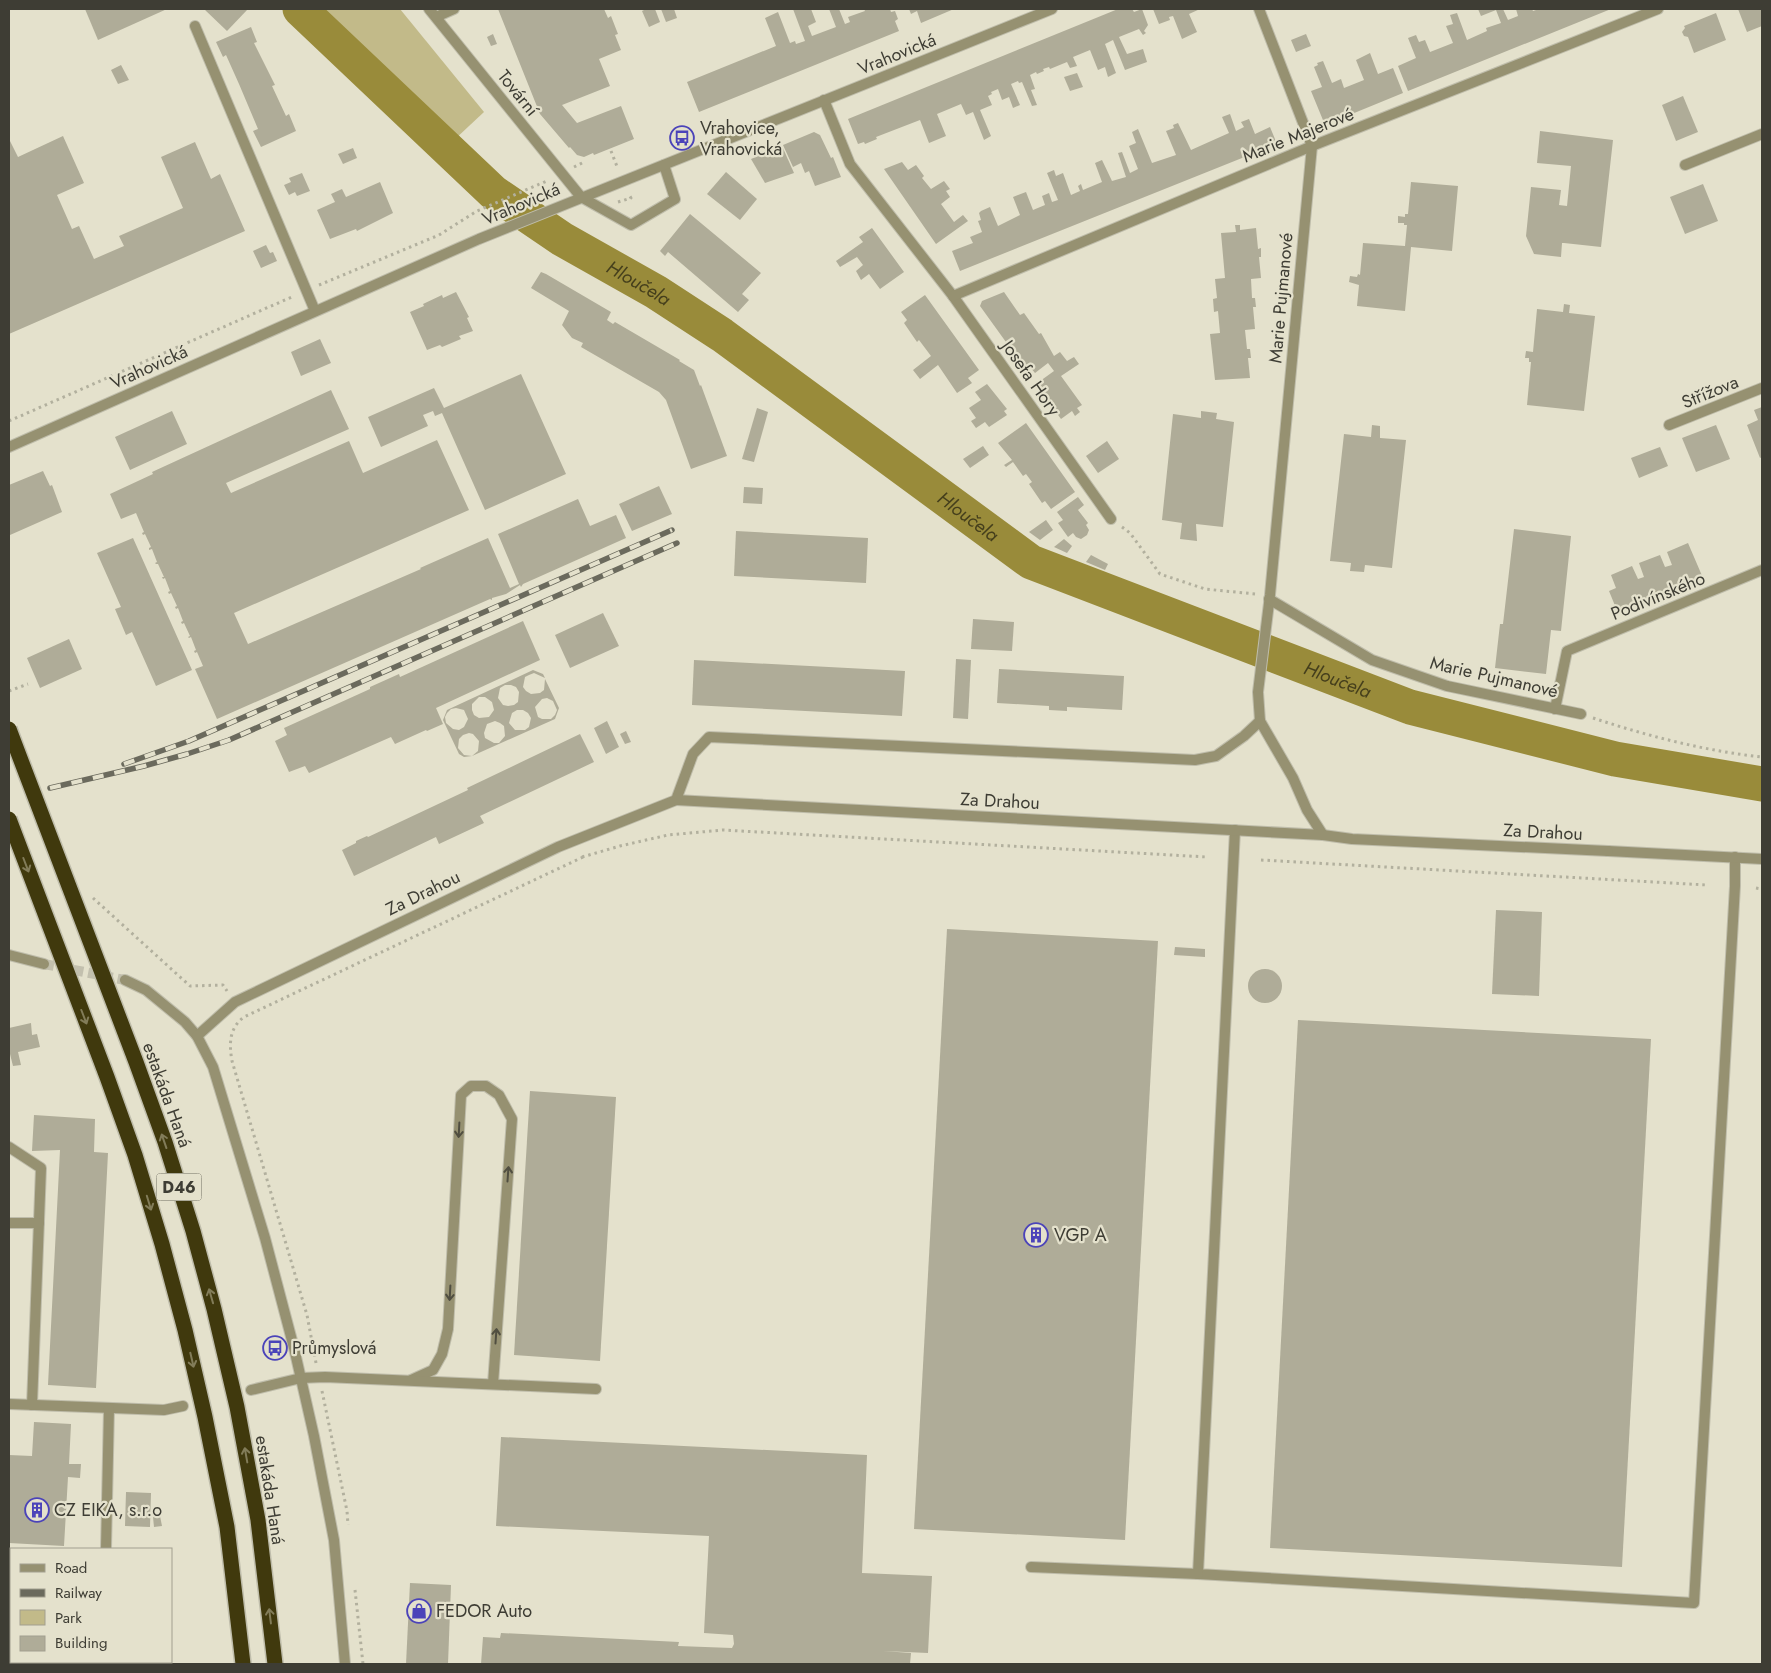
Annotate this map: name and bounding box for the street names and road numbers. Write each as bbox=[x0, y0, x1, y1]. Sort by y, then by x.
street label: Vrahovická bbox=[854, 27, 940, 81]
street label: Tovární bbox=[491, 64, 546, 123]
street label: Marie Majerové bbox=[1238, 101, 1358, 169]
street label: Vrahovická bbox=[478, 176, 564, 232]
street label: Marie Pujmanové bbox=[1262, 232, 1300, 364]
street label: Josefa Hory bbox=[994, 333, 1067, 421]
street label: Vrahovická bbox=[106, 338, 192, 396]
street label: Střížova bbox=[1678, 369, 1742, 415]
street label: Podivínského bbox=[1607, 565, 1709, 627]
street label: Marie Pujmanové bbox=[1427, 650, 1561, 704]
street label: Za Drahou bbox=[960, 786, 1040, 816]
street label: Za Drahou bbox=[1503, 817, 1583, 847]
street label: Za Drahou bbox=[381, 864, 465, 922]
street label: estakáda Haná bbox=[136, 1039, 198, 1151]
road number: D46 bbox=[156, 1174, 202, 1200]
street label: estakáda Haná bbox=[249, 1434, 291, 1546]

